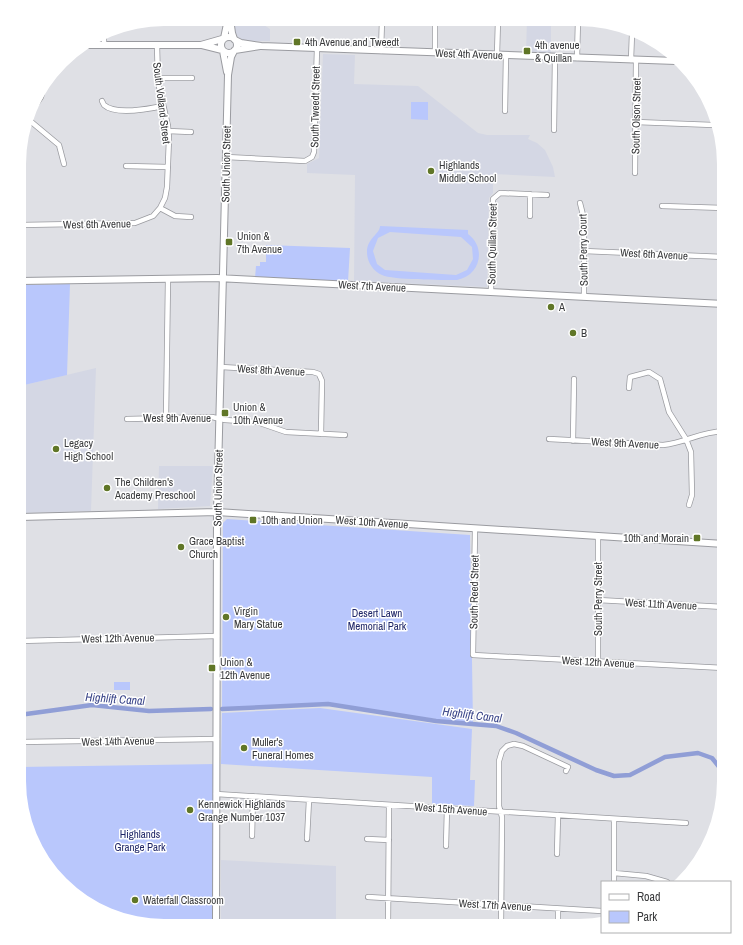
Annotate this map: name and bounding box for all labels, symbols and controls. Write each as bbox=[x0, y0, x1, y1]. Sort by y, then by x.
place label: 4th Avenue and Tweedt bbox=[305, 35, 399, 49]
marker: 4th Avenue and Tweedt bbox=[292, 37, 302, 47]
place label: 4th avenue & Quillan bbox=[535, 38, 580, 65]
street label: West 4th Avenue bbox=[435, 46, 503, 62]
marker: 4th avenue & Quillan bbox=[522, 46, 532, 56]
street label: South Volland Street bbox=[150, 61, 174, 145]
street label: South Tweedt Street bbox=[307, 66, 323, 148]
street label: South Olson Street bbox=[628, 77, 644, 154]
street label: South Union Street bbox=[218, 125, 234, 202]
place label: Highlands Middle School bbox=[439, 158, 496, 185]
marker: Highlands Middle School bbox=[426, 166, 436, 176]
street label: South Quillan Street bbox=[484, 203, 500, 285]
street label: South Perry Court bbox=[575, 213, 591, 286]
street label: West 6th Avenue bbox=[63, 216, 131, 232]
place label: Union & 7th Avenue bbox=[237, 229, 282, 256]
marker: Union & 7th Avenue bbox=[224, 237, 234, 247]
street label: West 6th Avenue bbox=[620, 245, 688, 263]
street label: West 7th Avenue bbox=[338, 277, 406, 295]
place label: A bbox=[558, 300, 566, 314]
marker: A bbox=[546, 302, 556, 312]
place label: B bbox=[581, 326, 587, 340]
marker: B bbox=[568, 328, 578, 338]
street label: West 8th Avenue bbox=[237, 361, 305, 379]
place label: Union & 10th Avenue bbox=[233, 400, 283, 427]
marker: Union & 10th Avenue bbox=[220, 408, 230, 418]
street label: West 9th Avenue bbox=[143, 411, 211, 425]
street label: West 9th Avenue bbox=[591, 434, 659, 452]
place label: Legacy High School bbox=[64, 436, 113, 463]
marker: Legacy High School bbox=[51, 444, 61, 454]
street label: South Union Street bbox=[210, 449, 226, 526]
place label: The Children's Academy Preschool bbox=[114, 475, 195, 502]
marker: The Children's Academy Preschool bbox=[102, 483, 112, 493]
street label: West 10th Avenue bbox=[335, 512, 409, 532]
place label: 10th and Union bbox=[261, 513, 323, 527]
marker: 10th and Union bbox=[248, 515, 258, 525]
place label: 10th and Morain bbox=[623, 531, 689, 545]
marker: 10th and Morain bbox=[692, 533, 702, 543]
place label: Grace Baptist Church bbox=[189, 534, 245, 561]
marker: Grace Baptist Church bbox=[176, 542, 186, 552]
street label: South Reed Street bbox=[466, 554, 482, 629]
street label: South Perry Street bbox=[591, 561, 605, 636]
street label: West 11th Avenue bbox=[625, 595, 697, 613]
place label: Virgin Mary Statue bbox=[234, 604, 283, 631]
park label: Desert Lawn Memorial Park bbox=[348, 606, 407, 633]
marker: Virgin Mary Statue bbox=[221, 612, 231, 622]
street label: West 12th Avenue bbox=[81, 630, 155, 646]
street label: West 12th Avenue bbox=[561, 653, 635, 671]
place label: Union & 12th Avenue bbox=[220, 655, 270, 682]
marker: Union & 12th Avenue bbox=[207, 663, 217, 673]
water label: Highlift Canal bbox=[85, 689, 146, 709]
water label: Highlift Canal bbox=[441, 703, 503, 727]
street label: West 14th Avenue bbox=[81, 733, 155, 749]
place label: Muller's Funeral Homes bbox=[252, 735, 314, 762]
marker: Muller's Funeral Homes bbox=[239, 743, 249, 753]
place label: Kennewick Highlands Grange Number 1037 bbox=[198, 797, 286, 824]
street label: West 15th Avenue bbox=[414, 799, 488, 819]
marker: Kennewick Highlands Grange Number 1037 bbox=[185, 805, 195, 815]
park label: Highlands Grange Park bbox=[114, 827, 166, 854]
legend bbox=[601, 881, 731, 933]
text: Road bbox=[637, 889, 661, 905]
place label: Waterfall Classroom bbox=[143, 893, 224, 907]
marker: Waterfall Classroom bbox=[130, 895, 140, 905]
street label: West 17th Avenue bbox=[458, 896, 532, 914]
text: Park bbox=[637, 909, 657, 925]

